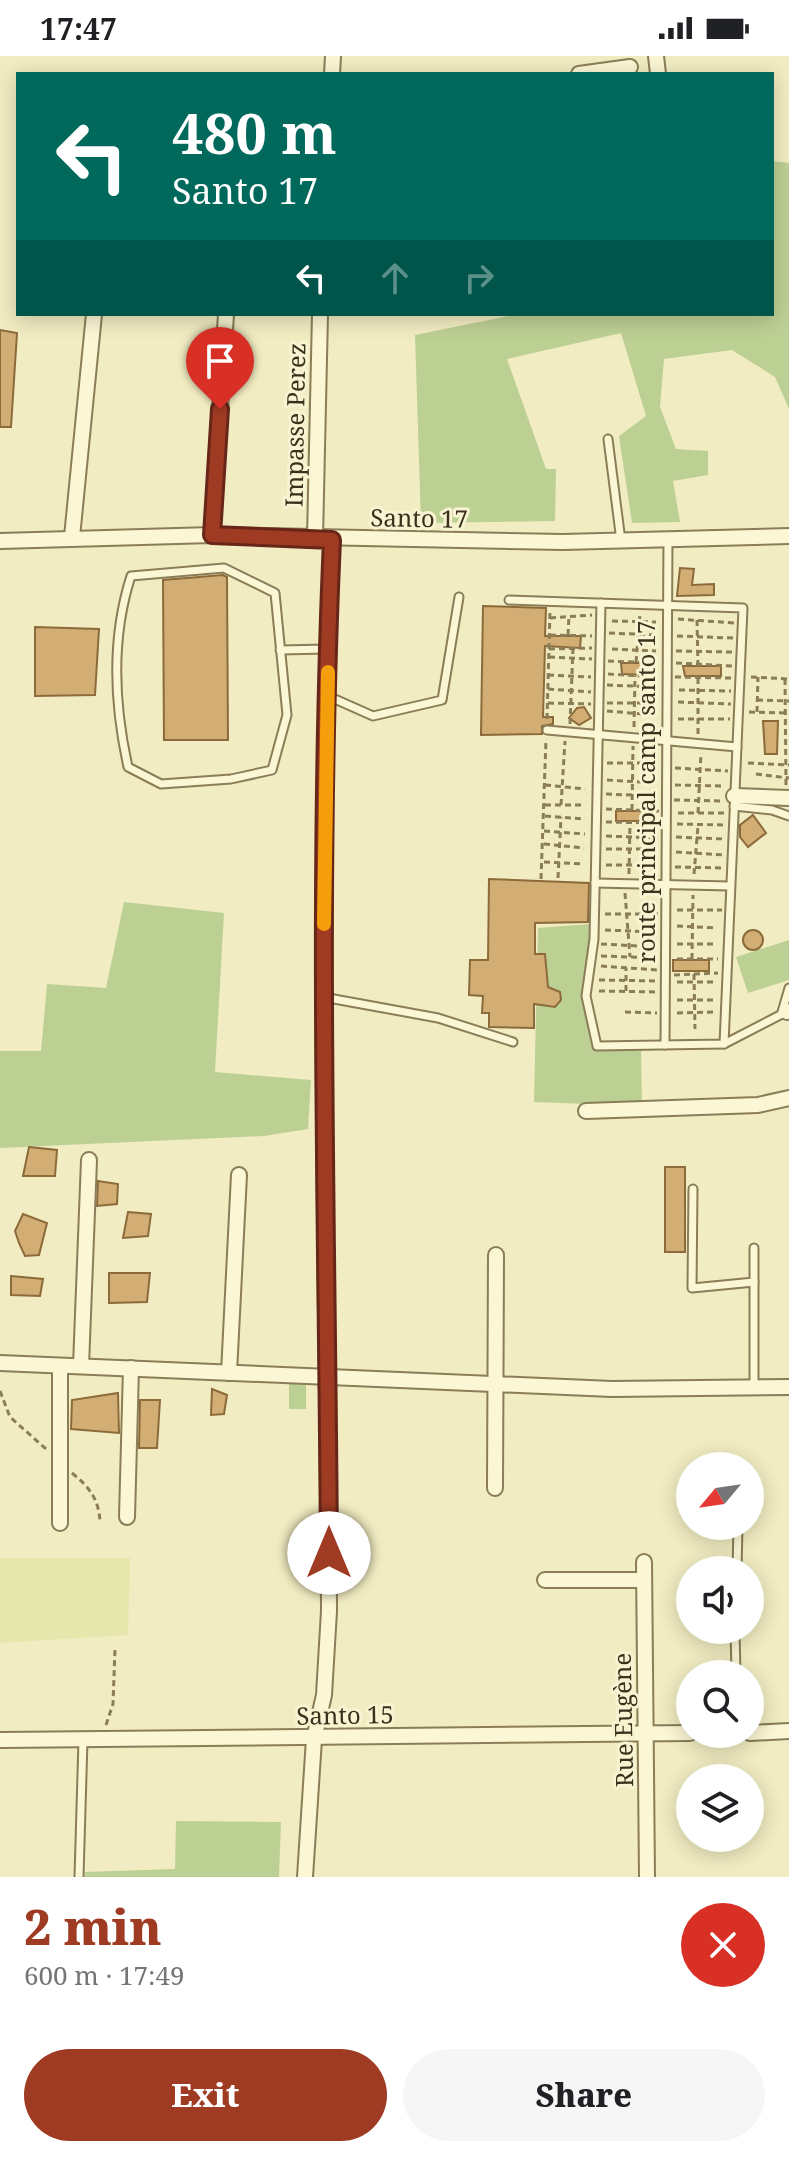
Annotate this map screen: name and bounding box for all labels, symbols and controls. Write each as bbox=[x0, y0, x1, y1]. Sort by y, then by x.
text: 17:47 bbox=[40, 8, 117, 49]
text: 480 m bbox=[172, 94, 337, 170]
icon: left bbox=[40, 104, 144, 208]
text: Santo 17 bbox=[172, 166, 318, 215]
icon: left bbox=[289, 256, 333, 300]
icon: ahead bbox=[373, 256, 417, 300]
icon: right bbox=[457, 256, 501, 300]
pin bbox=[186, 327, 254, 409]
icon: arrive bbox=[198, 339, 242, 383]
street label: Impasse Perez bbox=[277, 343, 312, 507]
street label: Santo 17 bbox=[370, 500, 468, 535]
street label: route principal camp santo 17 bbox=[629, 621, 662, 963]
north arrow bbox=[676, 1452, 764, 1540]
map controls bbox=[676, 1452, 764, 1852]
position arrow bbox=[287, 1511, 371, 1595]
button: sound bbox=[676, 1556, 764, 1644]
street label: Rue Eugène bbox=[605, 1653, 640, 1787]
button: search bbox=[676, 1660, 764, 1748]
street label: Santo 15 bbox=[296, 1697, 394, 1732]
button: layers bbox=[676, 1764, 764, 1852]
text: 2 min bbox=[24, 1894, 162, 1959]
button: close bbox=[681, 1903, 765, 1987]
text: 600 m · 17:49 bbox=[24, 1957, 185, 1993]
button: Exit bbox=[24, 2049, 387, 2141]
button: Share bbox=[403, 2049, 765, 2141]

